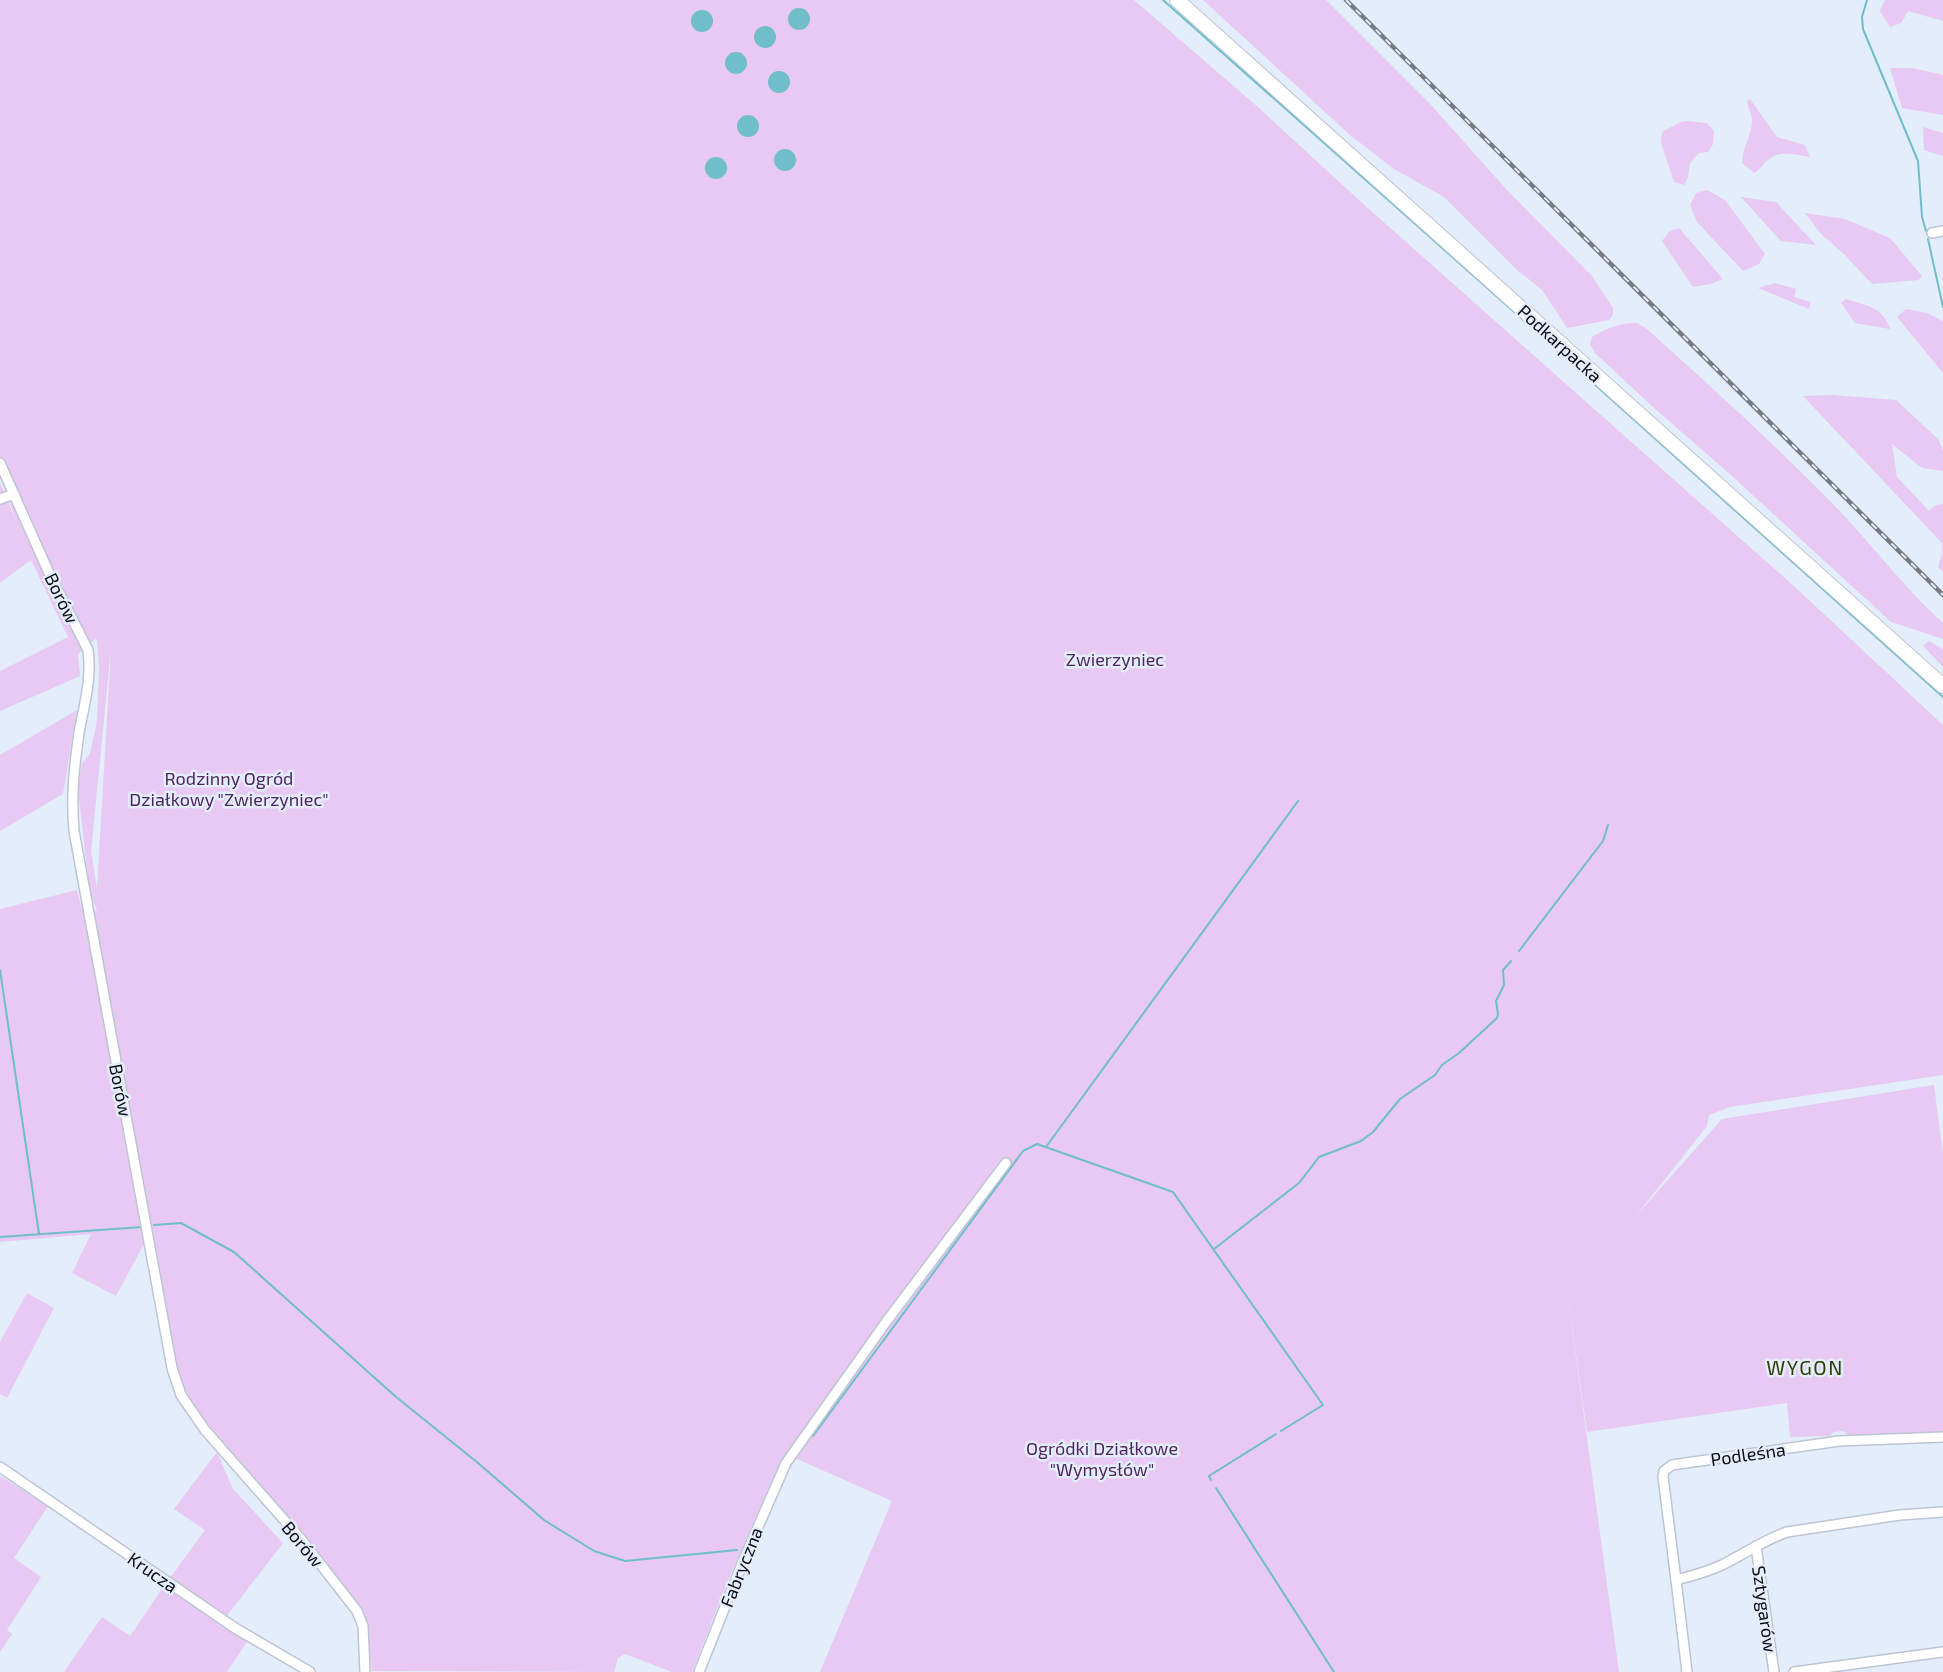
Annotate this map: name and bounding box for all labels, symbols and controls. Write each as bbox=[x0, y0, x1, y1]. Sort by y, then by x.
street label: Podkarpacka bbox=[1513, 300, 1607, 386]
street label: Borów bbox=[40, 569, 84, 627]
park label: Zwierzyniec bbox=[1066, 648, 1164, 670]
park label: Rodzinny Ogród Działkowy "Zwierzyniec" bbox=[129, 767, 329, 810]
street label: Borów bbox=[105, 1062, 137, 1118]
district label: WYGON bbox=[1766, 1355, 1844, 1379]
park label: Ogródki Działkowe "Wymysłów" bbox=[1026, 1437, 1178, 1480]
street label: Podleśna bbox=[1709, 1438, 1787, 1470]
street label: Borów bbox=[277, 1516, 329, 1572]
street label: Fabryczna bbox=[715, 1524, 767, 1610]
street label: Krucza bbox=[124, 1547, 182, 1597]
street label: Sztygarów bbox=[1748, 1564, 1782, 1654]

